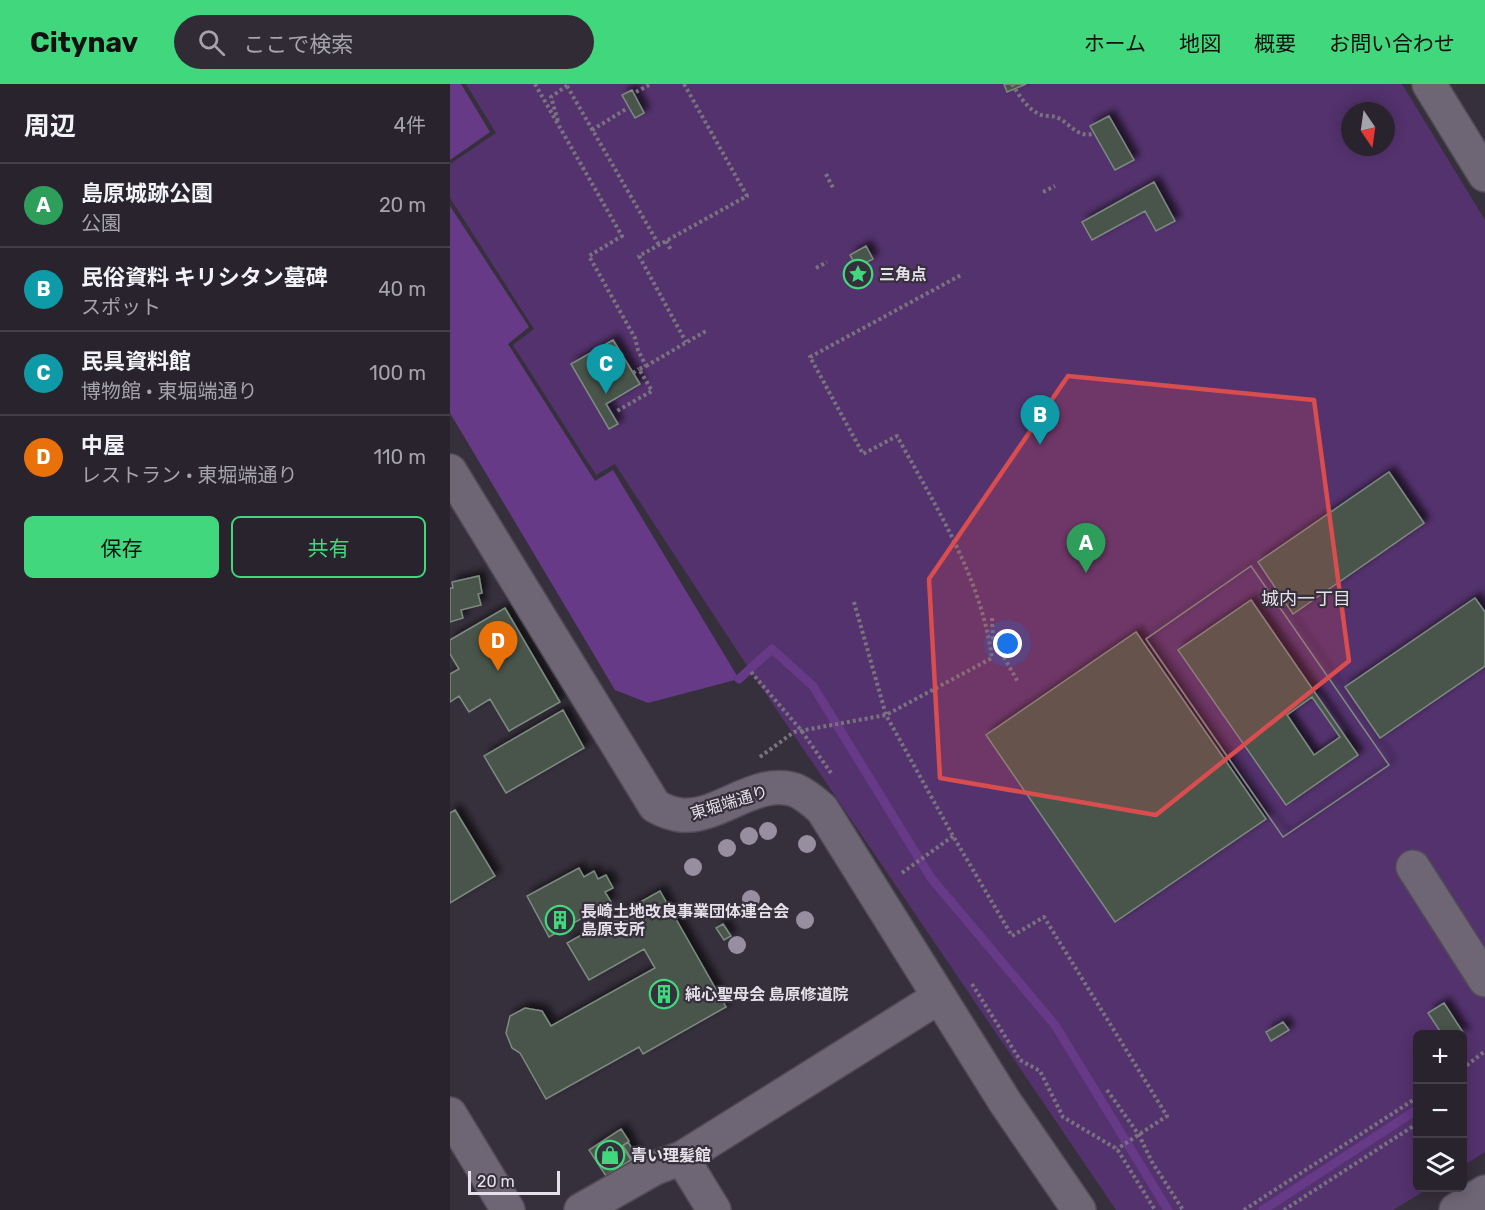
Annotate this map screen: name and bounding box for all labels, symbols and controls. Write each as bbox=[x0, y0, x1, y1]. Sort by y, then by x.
search box bbox=[174, 15, 594, 69]
text: Citynav bbox=[30, 26, 138, 59]
icon: search bbox=[195, 26, 228, 59]
text: ここで検索 bbox=[243, 31, 353, 58]
text: ホーム bbox=[1084, 31, 1146, 56]
text: 地図 bbox=[1179, 31, 1221, 56]
text: 概要 bbox=[1254, 31, 1296, 56]
text: お問い合わせ bbox=[1329, 31, 1455, 56]
north arrow bbox=[1341, 102, 1395, 156]
text: 周辺 bbox=[24, 111, 76, 142]
text: 4件 bbox=[394, 113, 426, 137]
text: 島原城跡公園 bbox=[81, 180, 213, 207]
text: A bbox=[36, 193, 51, 217]
text: 20 m bbox=[379, 193, 426, 217]
text: 公園 bbox=[81, 211, 121, 235]
place icon: 三角点 bbox=[842, 258, 874, 290]
text: 民俗資料 キリシタン墓碑 bbox=[81, 264, 328, 291]
place label: 三角点 bbox=[879, 265, 927, 284]
text: B bbox=[36, 277, 51, 301]
text: 40 m bbox=[378, 277, 426, 301]
text: スポット bbox=[81, 295, 161, 319]
pin: C bbox=[586, 344, 626, 394]
text: 民具資料館 bbox=[81, 348, 191, 375]
text: C bbox=[36, 361, 51, 385]
text: 100 m bbox=[369, 361, 426, 385]
text: 博物館 · 東堀端通り bbox=[81, 379, 257, 403]
pin: B bbox=[1020, 396, 1060, 445]
text: 中屋 bbox=[81, 432, 125, 459]
text: D bbox=[36, 445, 51, 469]
text: 110 m bbox=[374, 445, 426, 469]
text: レストラン · 東堀端通り bbox=[81, 463, 297, 487]
button: 保存 bbox=[24, 516, 219, 578]
button: 共有 bbox=[231, 516, 426, 578]
pin: A bbox=[1066, 524, 1106, 573]
district label: 城内一丁目 bbox=[1261, 588, 1351, 610]
pin: D bbox=[478, 622, 518, 671]
your location bbox=[993, 629, 1022, 658]
street label: 東堀端通り bbox=[688, 782, 770, 823]
place label: 長崎土地改良事業団体連合会 島原支所 bbox=[581, 902, 789, 939]
building icon: 長崎土地改良事業団体連合会 島原支所 bbox=[544, 904, 576, 936]
building icon: 純心聖母会 島原修道院 bbox=[648, 978, 680, 1010]
place label: 純心聖母会 島原修道院 bbox=[685, 985, 848, 1004]
map controls bbox=[1413, 1030, 1467, 1192]
button: + bbox=[1413, 1030, 1467, 1084]
button: − bbox=[1413, 1084, 1467, 1138]
button: layers bbox=[1413, 1138, 1467, 1192]
shop icon: 青い理髪館 bbox=[594, 1139, 626, 1171]
place label: 青い理髪館 bbox=[631, 1146, 711, 1165]
scale bar bbox=[468, 1168, 560, 1196]
text: 20 m bbox=[477, 1172, 515, 1191]

